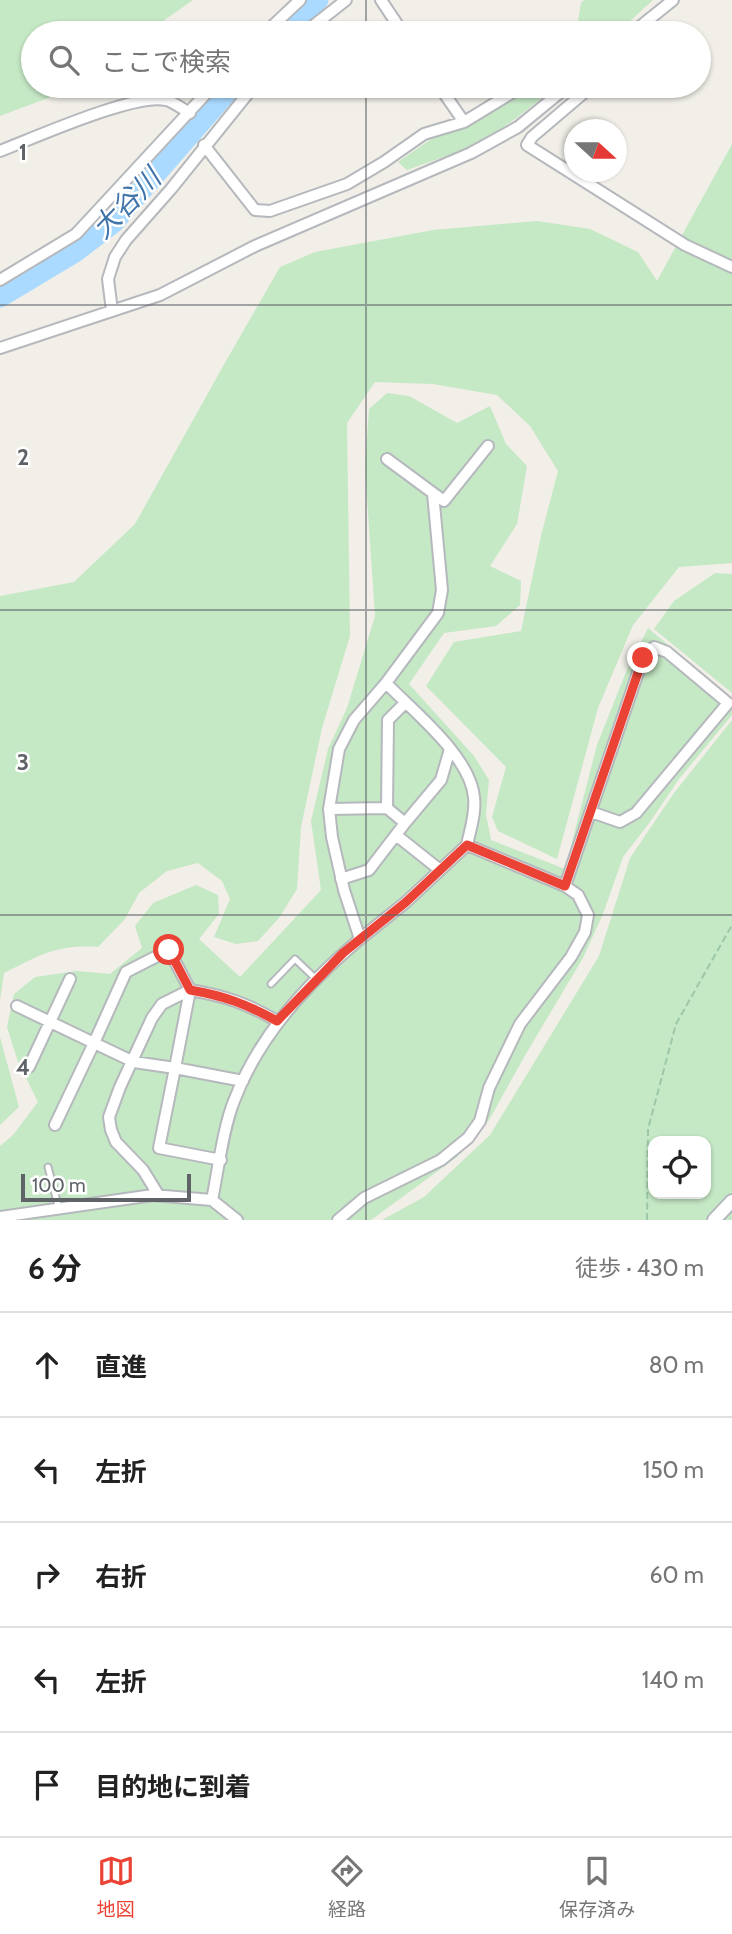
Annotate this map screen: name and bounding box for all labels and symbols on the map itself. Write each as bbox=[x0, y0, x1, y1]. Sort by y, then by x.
north arrow bbox=[564, 119, 627, 182]
text: 1 bbox=[19, 138, 27, 166]
water label: 大谷川 bbox=[85, 159, 169, 245]
text: 2 bbox=[17, 443, 29, 471]
route end bbox=[627, 642, 658, 673]
text: 3 bbox=[17, 748, 29, 776]
route start bbox=[153, 934, 184, 965]
text: 4 bbox=[16, 1053, 30, 1081]
scale bar bbox=[21, 1171, 191, 1203]

